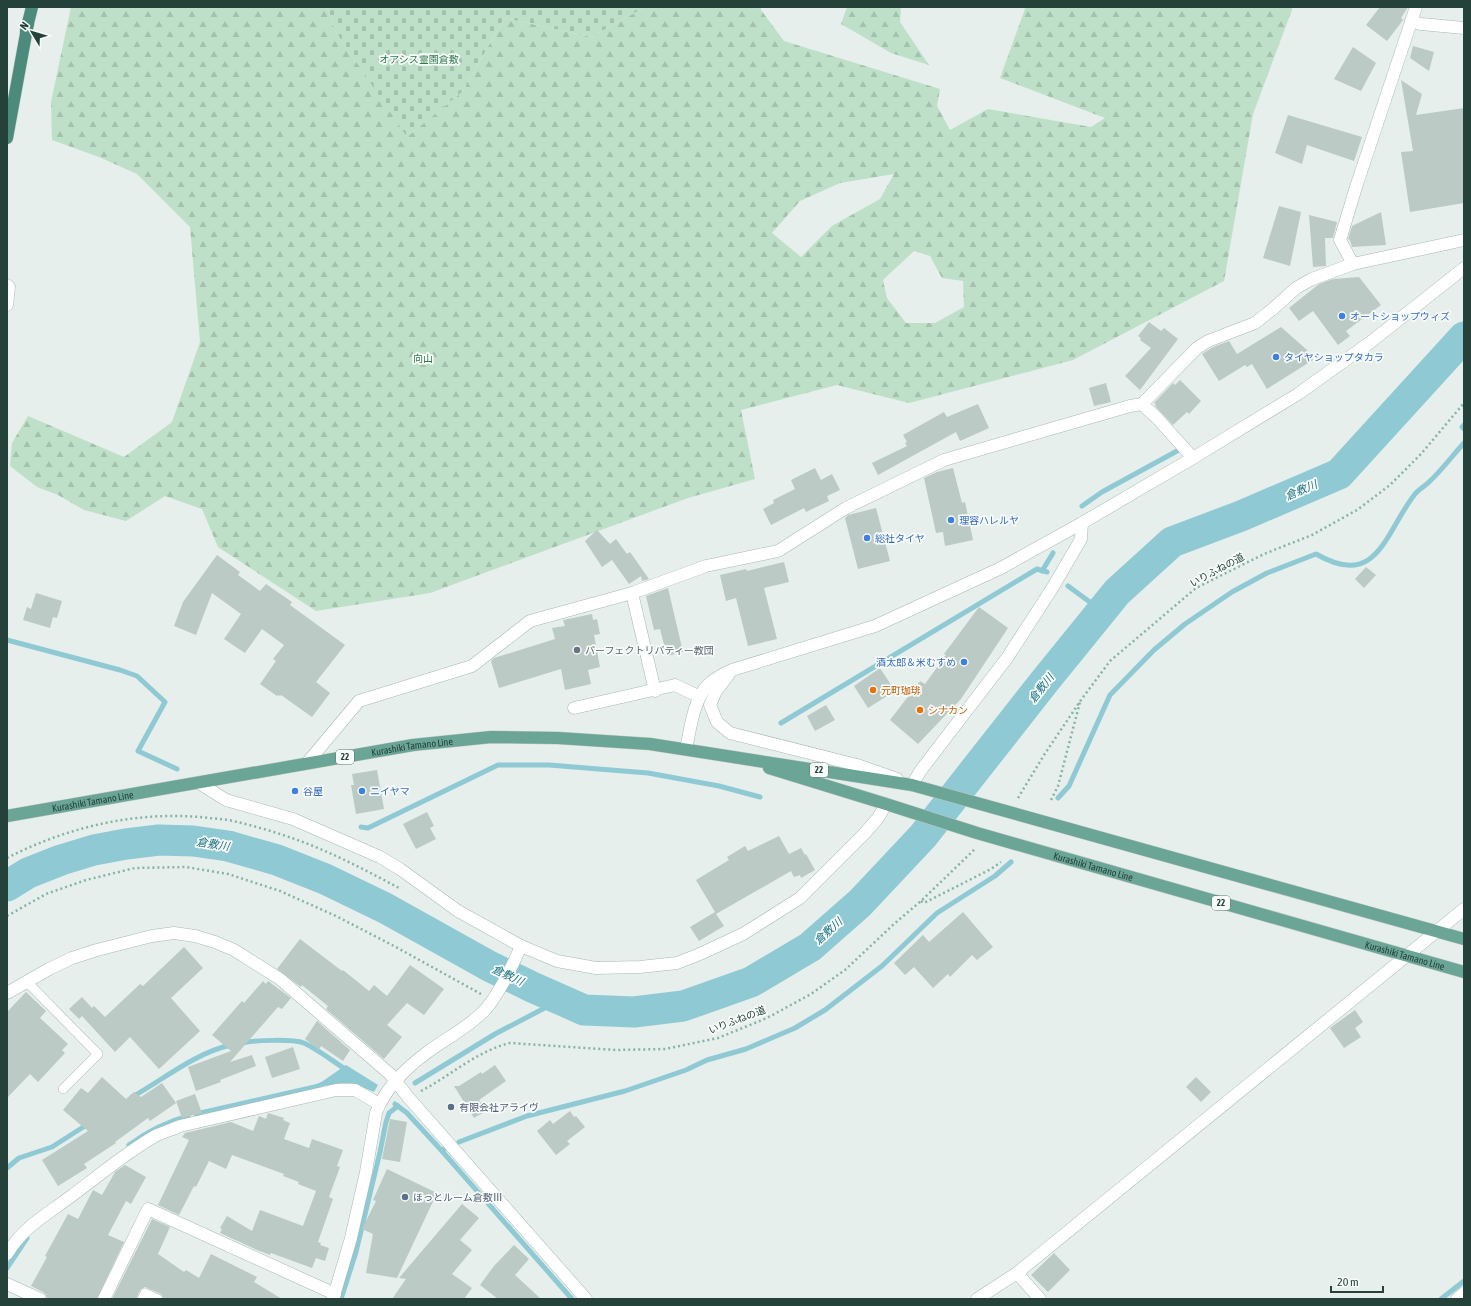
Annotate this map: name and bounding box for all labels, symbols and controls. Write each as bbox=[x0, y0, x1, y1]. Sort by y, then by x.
north arrow bbox=[12, 12, 52, 52]
text: N bbox=[17, 20, 31, 32]
park label: オアシス霊園倉敷 bbox=[379, 54, 459, 65]
marker: オートショップウィズ bbox=[1337, 311, 1347, 321]
place label: オートショップウィズ bbox=[1350, 311, 1450, 322]
marker: タイヤショップタカラ bbox=[1271, 352, 1281, 362]
place label: タイヤショップタカラ bbox=[1284, 352, 1384, 363]
park label: 向山 bbox=[413, 353, 433, 364]
water label: 倉敷川 bbox=[1283, 478, 1319, 502]
marker: 理容ハレルヤ bbox=[946, 515, 956, 525]
place label: 理容ハレルヤ bbox=[959, 515, 1019, 526]
marker: 総社タイヤ bbox=[862, 533, 872, 543]
place label: 総社タイヤ bbox=[875, 533, 925, 544]
street label: いりふねの道 bbox=[1188, 551, 1246, 589]
marker: パーフェクトリバティー教団 bbox=[572, 645, 582, 655]
place label: パーフェクトリバティー教団 bbox=[585, 645, 714, 656]
place label: 酒太郎＆米むすめ bbox=[876, 657, 956, 668]
marker: 酒太郎＆米むすめ bbox=[959, 657, 969, 667]
water label: 倉敷川 bbox=[1026, 671, 1057, 705]
marker: 元町珈琲 bbox=[868, 685, 878, 695]
place label: 元町珈琲 bbox=[881, 685, 921, 696]
marker: シナカン bbox=[915, 705, 925, 715]
place label: シナカン bbox=[928, 705, 968, 716]
street label: Kurashiki Tamano Line bbox=[370, 735, 454, 758]
road number: 22 bbox=[336, 750, 354, 764]
road number: 22 bbox=[810, 763, 828, 777]
marker: 谷屋 bbox=[290, 786, 300, 796]
place label: 谷屋 bbox=[303, 786, 323, 797]
marker: ニイヤマ bbox=[357, 786, 367, 796]
place label: ニイヤマ bbox=[370, 786, 410, 797]
street label: Kurashiki Tamano Line bbox=[51, 788, 135, 814]
water label: 倉敷川 bbox=[196, 835, 231, 853]
street label: Kurashiki Tamano Line bbox=[1052, 850, 1135, 883]
road number: 22 bbox=[1212, 896, 1230, 910]
water label: 倉敷川 bbox=[812, 915, 845, 946]
street label: Kurashiki Tamano Line bbox=[1364, 939, 1447, 972]
water label: 倉敷川 bbox=[491, 963, 526, 988]
street label: いりふねの道 bbox=[707, 1004, 767, 1036]
marker: 有限会社アライヴ bbox=[446, 1102, 456, 1112]
place label: 有限会社アライヴ bbox=[459, 1102, 539, 1113]
marker: ほっとルーム倉敷Ⅲ bbox=[400, 1192, 410, 1202]
place label: ほっとルーム倉敷Ⅲ bbox=[413, 1192, 503, 1203]
scale bar bbox=[1331, 1268, 1383, 1294]
text: 20 m bbox=[1337, 1275, 1359, 1289]

